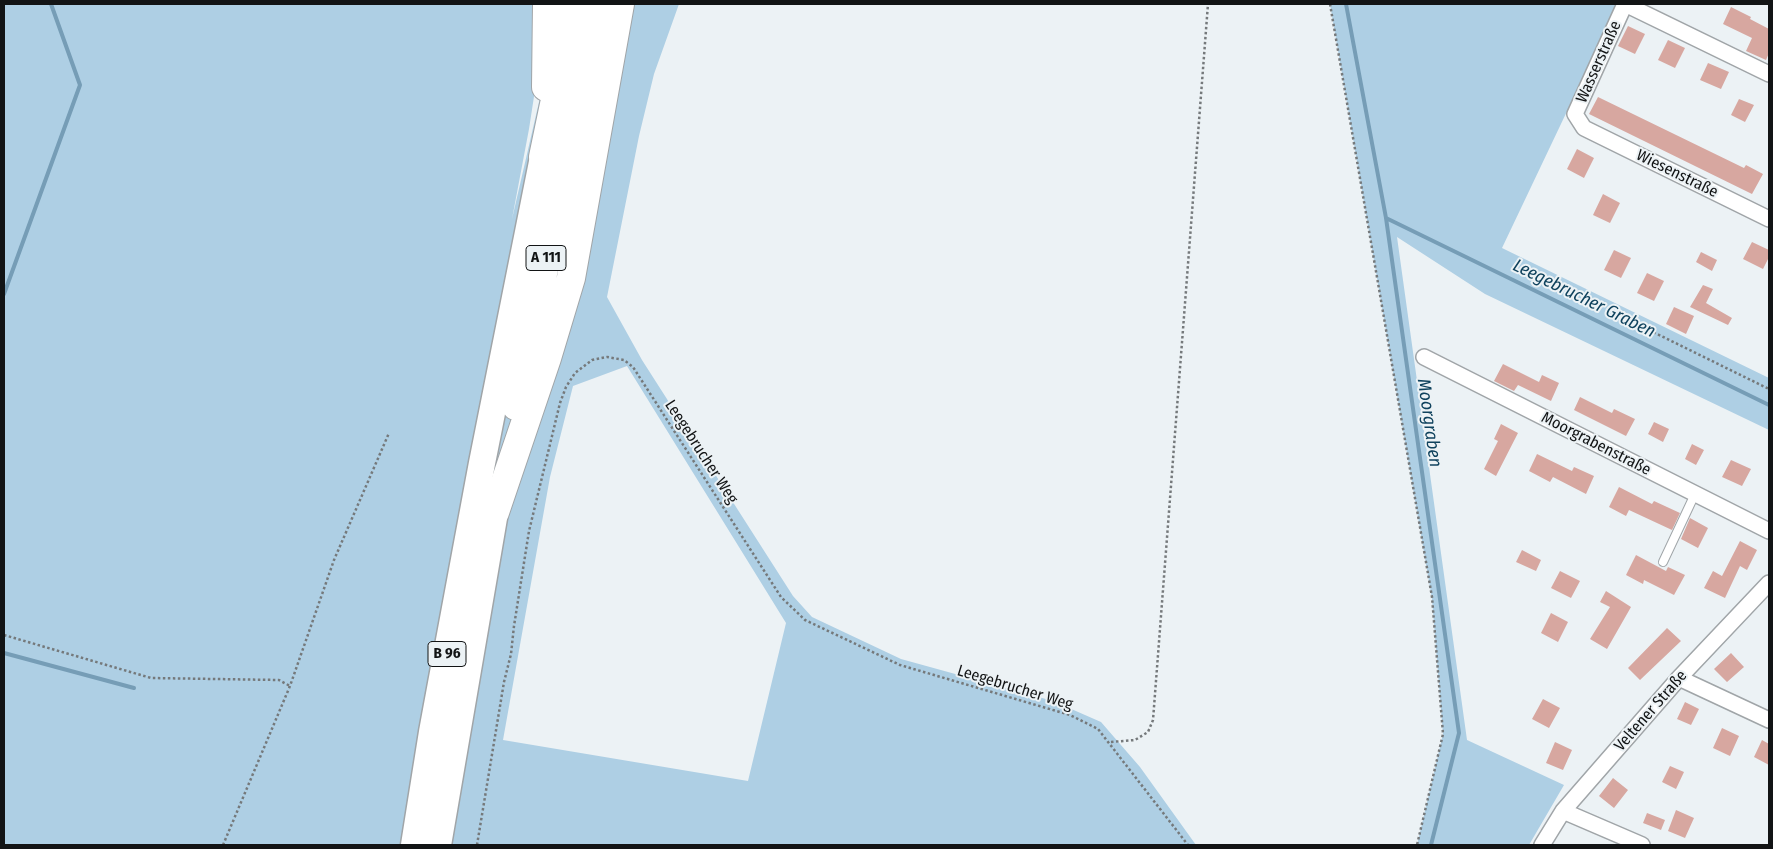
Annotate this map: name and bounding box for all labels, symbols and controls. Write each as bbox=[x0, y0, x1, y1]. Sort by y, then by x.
street label: Wasserstraße bbox=[1572, 18, 1626, 106]
street label: Wiesenstraße bbox=[1633, 146, 1721, 202]
road number: A 111 bbox=[526, 246, 566, 270]
water label: Leegebrucher Graben bbox=[1509, 255, 1659, 343]
water label: Moorgraben bbox=[1412, 377, 1446, 469]
street label: Leegebrucher Weg bbox=[660, 396, 742, 508]
street label: Moorgrabenstraße bbox=[1538, 408, 1654, 480]
road number: B 96 bbox=[428, 642, 466, 666]
street label: Leegebrucher Weg bbox=[955, 661, 1075, 715]
street label: Veltener Straße bbox=[1611, 667, 1691, 755]

